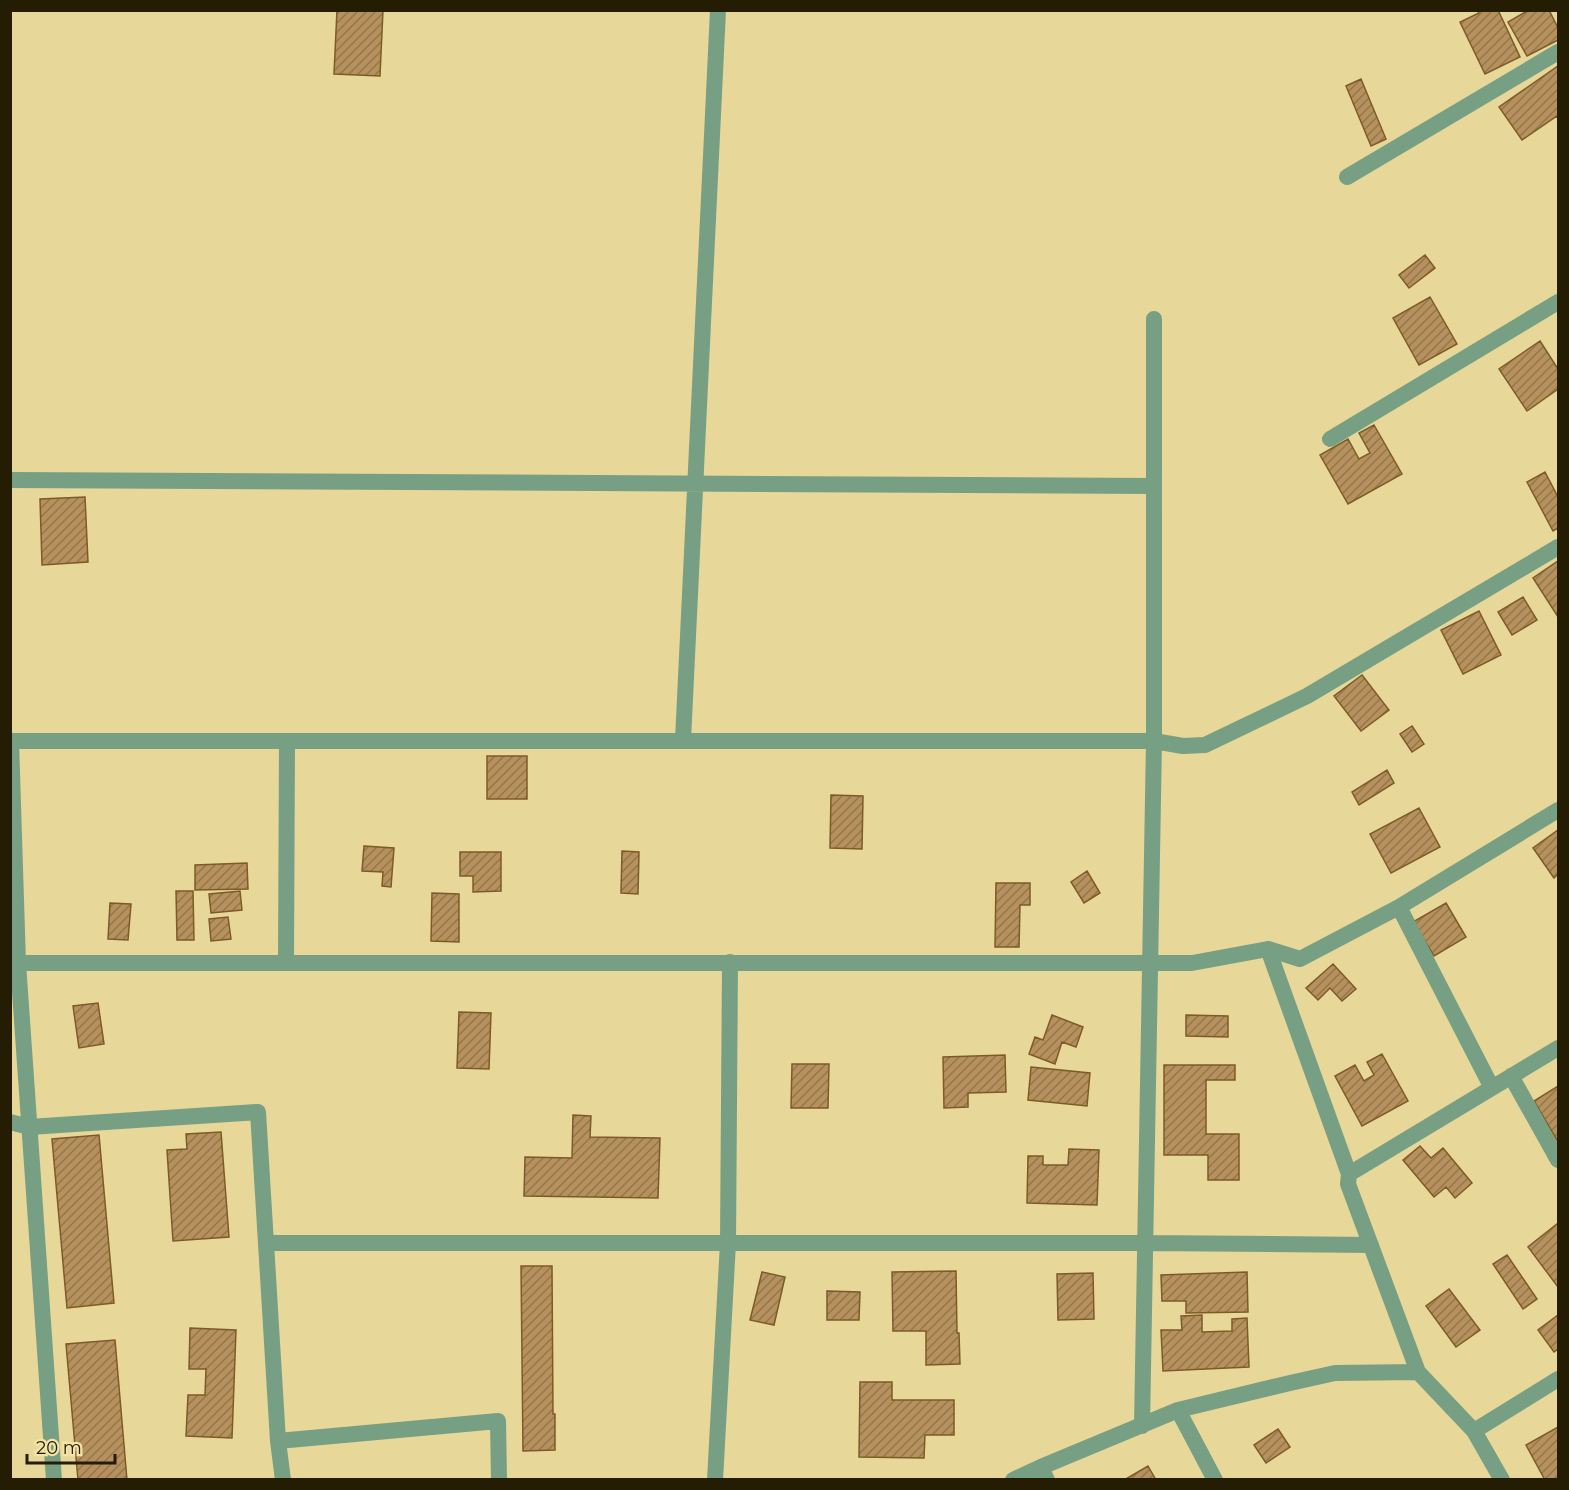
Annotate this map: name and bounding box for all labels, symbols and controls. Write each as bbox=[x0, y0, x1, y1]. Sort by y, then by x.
scale bar bbox=[27, 1427, 116, 1465]
text: 20 m bbox=[36, 1437, 82, 1459]

